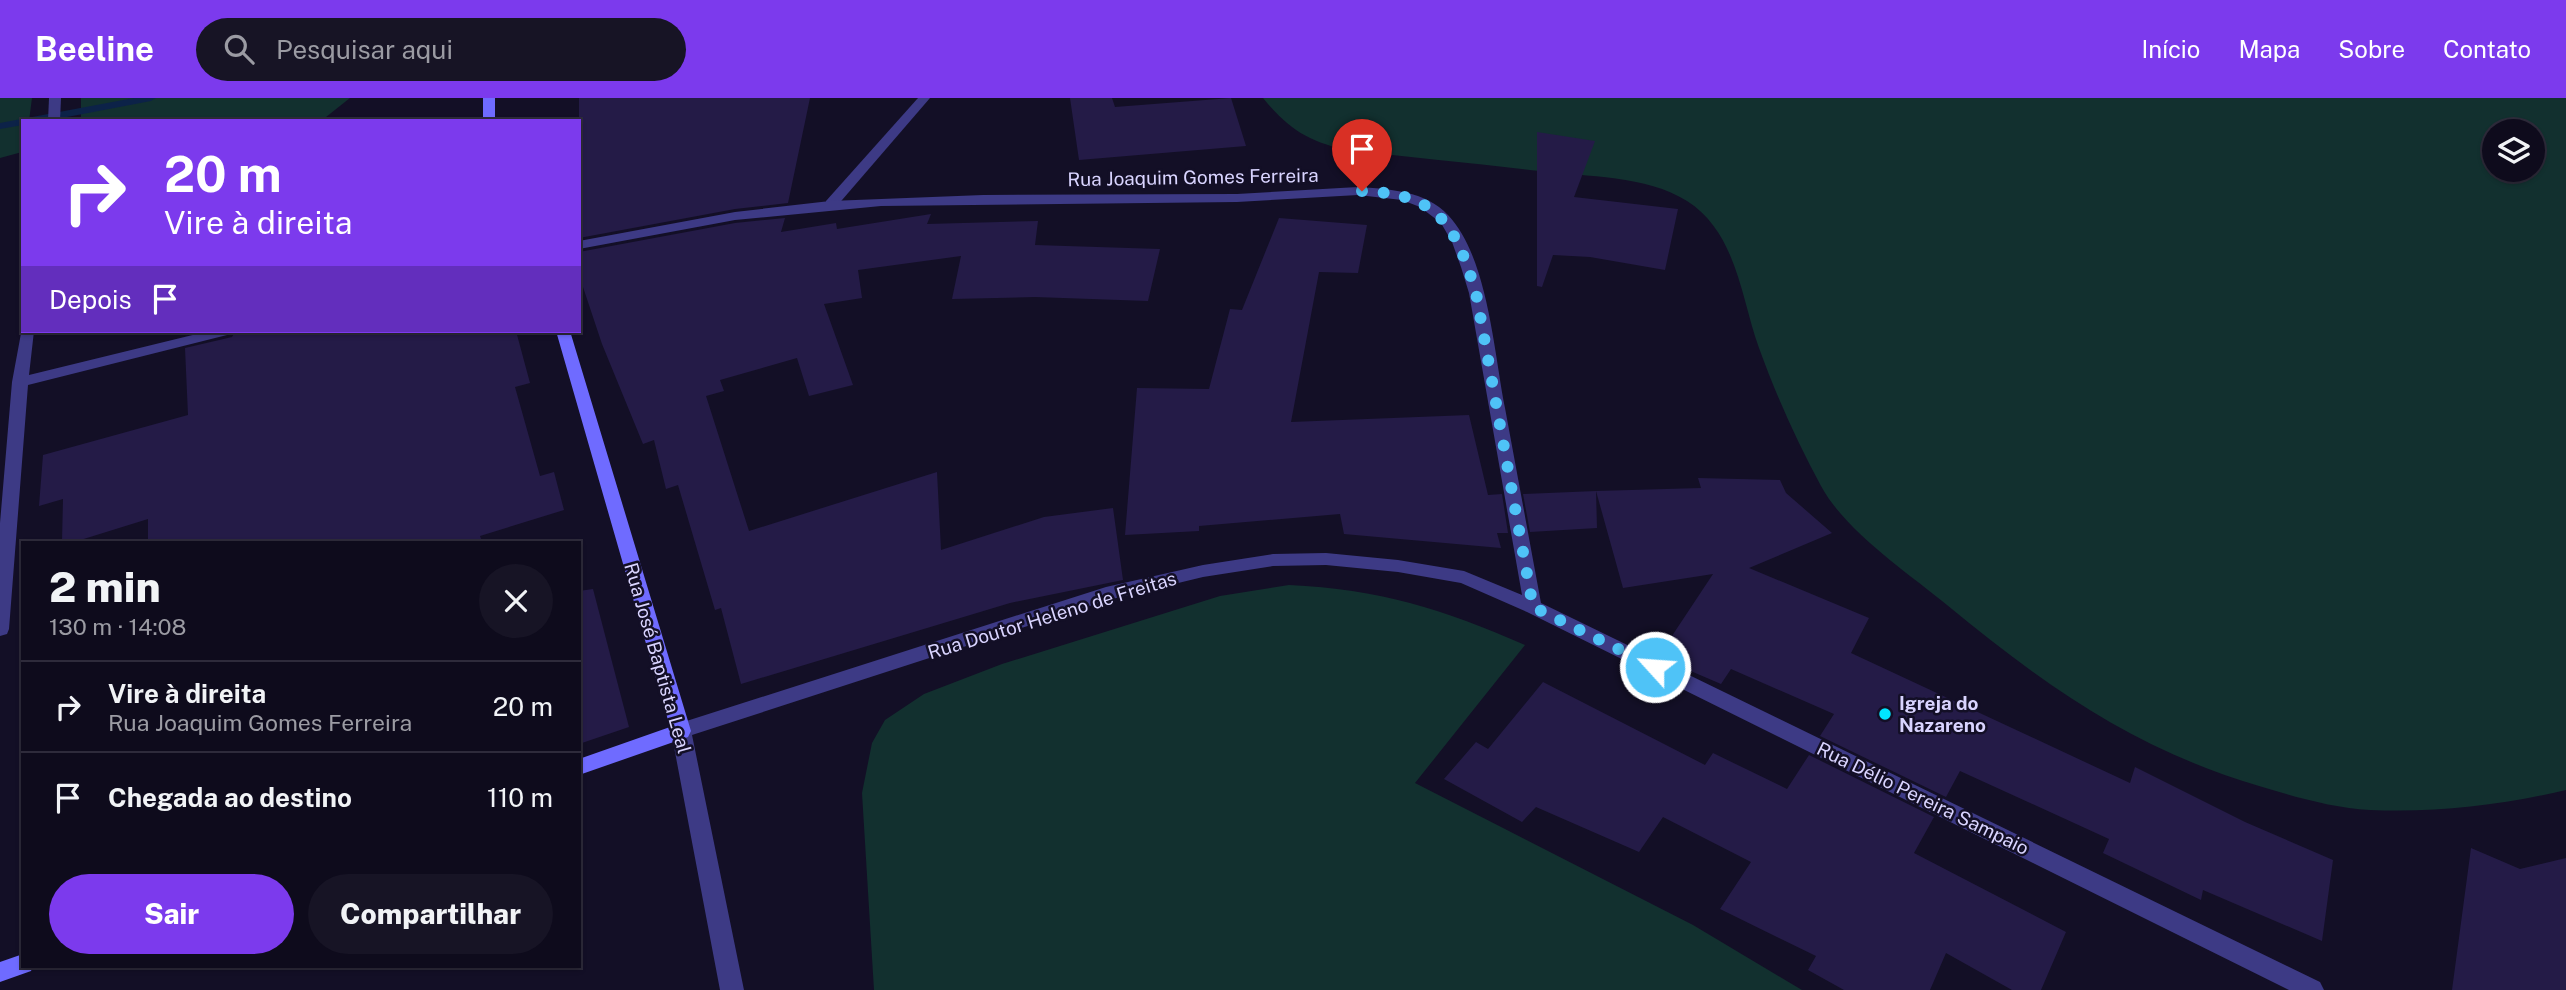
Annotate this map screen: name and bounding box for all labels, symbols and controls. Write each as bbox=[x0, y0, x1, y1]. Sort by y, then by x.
search box bbox=[196, 18, 686, 81]
text: Beeline bbox=[35, 30, 154, 68]
icon: search bbox=[220, 30, 258, 68]
text: Pesquisar aqui bbox=[276, 34, 453, 65]
text: Início bbox=[2142, 35, 2200, 63]
text: Mapa bbox=[2238, 35, 2300, 63]
text: Sobre bbox=[2338, 35, 2405, 63]
text: Contato bbox=[2443, 35, 2531, 63]
pin bbox=[1332, 119, 1392, 191]
map controls bbox=[2482, 119, 2545, 182]
button: layers bbox=[2482, 119, 2545, 182]
icon: arrive bbox=[1343, 130, 1381, 168]
text: 20 m bbox=[164, 145, 282, 203]
icon: right bbox=[49, 147, 140, 238]
street label: Rua Joaquim Gomes Ferreira bbox=[1067, 164, 1319, 190]
text: Vire à direita bbox=[164, 204, 352, 241]
icon: arrive bbox=[146, 280, 184, 318]
text: Depois bbox=[49, 284, 132, 315]
street label: Rua José Baptista Leal bbox=[620, 560, 696, 756]
text: 2 min bbox=[49, 562, 161, 611]
button: close bbox=[479, 564, 553, 638]
street label: Rua Doutor Heleno de Freitas bbox=[925, 567, 1179, 663]
text: 130 m · 14:08 bbox=[49, 613, 186, 640]
position arrow bbox=[1618, 630, 1692, 704]
text: Vire à direita bbox=[108, 678, 266, 709]
icon: right bbox=[49, 688, 87, 726]
text: 20 m bbox=[493, 691, 553, 722]
place label: Igreja do Nazareno bbox=[1899, 692, 1986, 736]
marker: Igreja do Nazareno bbox=[1877, 706, 1893, 722]
text: Rua Joaquim Gomes Ferreira bbox=[108, 709, 412, 736]
street label: Rua Délio Pereira Sampaio bbox=[1814, 737, 2032, 859]
icon: arrive bbox=[49, 779, 87, 817]
text: Chegada ao destino bbox=[108, 782, 352, 813]
text: 110 m bbox=[487, 782, 553, 813]
button: Sair bbox=[49, 874, 294, 954]
button: Compartilhar bbox=[308, 874, 553, 954]

